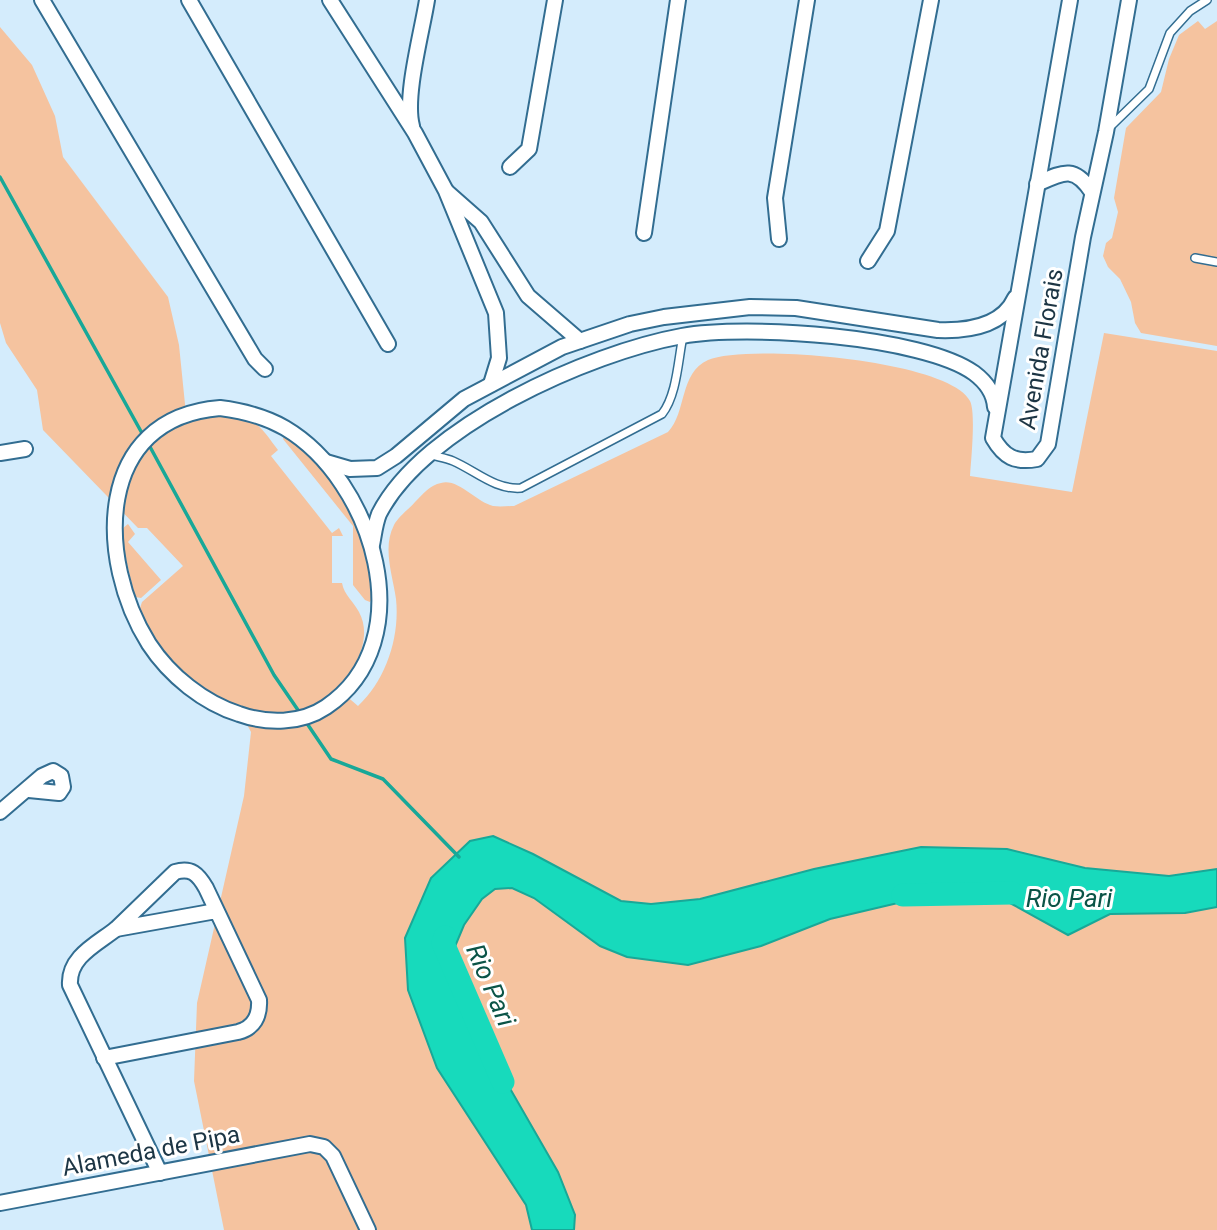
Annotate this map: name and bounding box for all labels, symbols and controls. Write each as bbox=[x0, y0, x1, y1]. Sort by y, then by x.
street label: Avenida Florais bbox=[1013, 266, 1069, 432]
water label: Rio Pari bbox=[1026, 883, 1113, 913]
water label: Rio Pari bbox=[460, 939, 522, 1032]
street label: Alameda de Pipa bbox=[60, 1120, 242, 1182]

